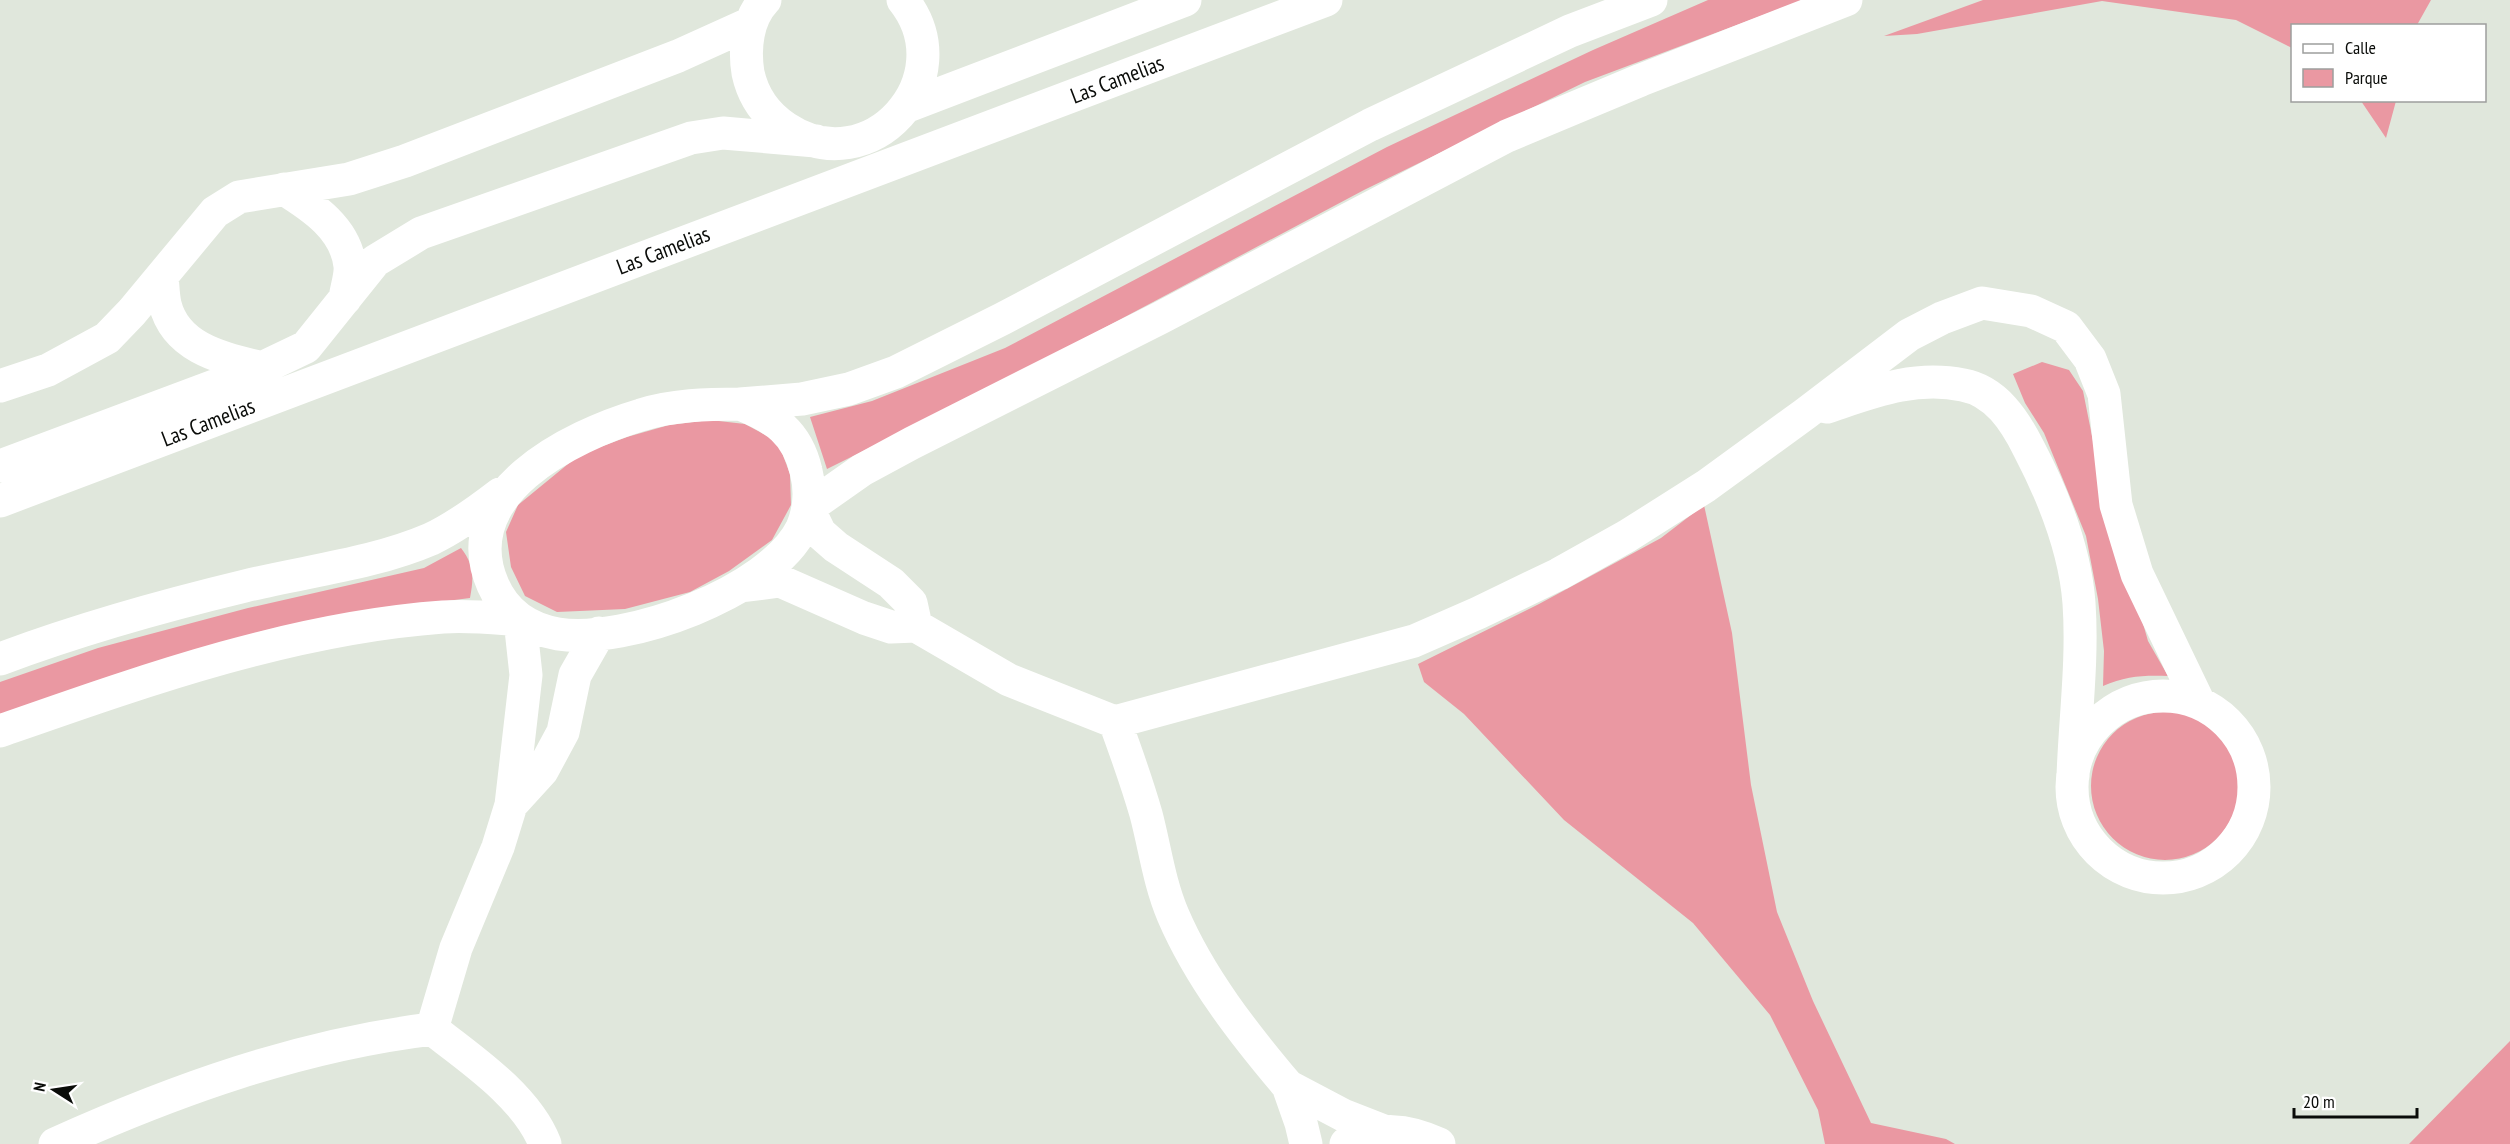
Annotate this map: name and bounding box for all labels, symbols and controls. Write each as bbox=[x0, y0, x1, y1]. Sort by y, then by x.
legend bbox=[2291, 24, 2486, 102]
text: Calle bbox=[2345, 36, 2376, 59]
street label: Las Camelias bbox=[1066, 48, 1168, 110]
text: Parque bbox=[2345, 66, 2388, 89]
street label: Las Camelias bbox=[612, 219, 714, 281]
street label: Las Camelias bbox=[157, 391, 259, 453]
north arrow bbox=[24, 1060, 84, 1120]
text: N bbox=[29, 1081, 50, 1093]
scale bar bbox=[2294, 1081, 2417, 1119]
text: 20 m bbox=[2303, 1090, 2335, 1113]

